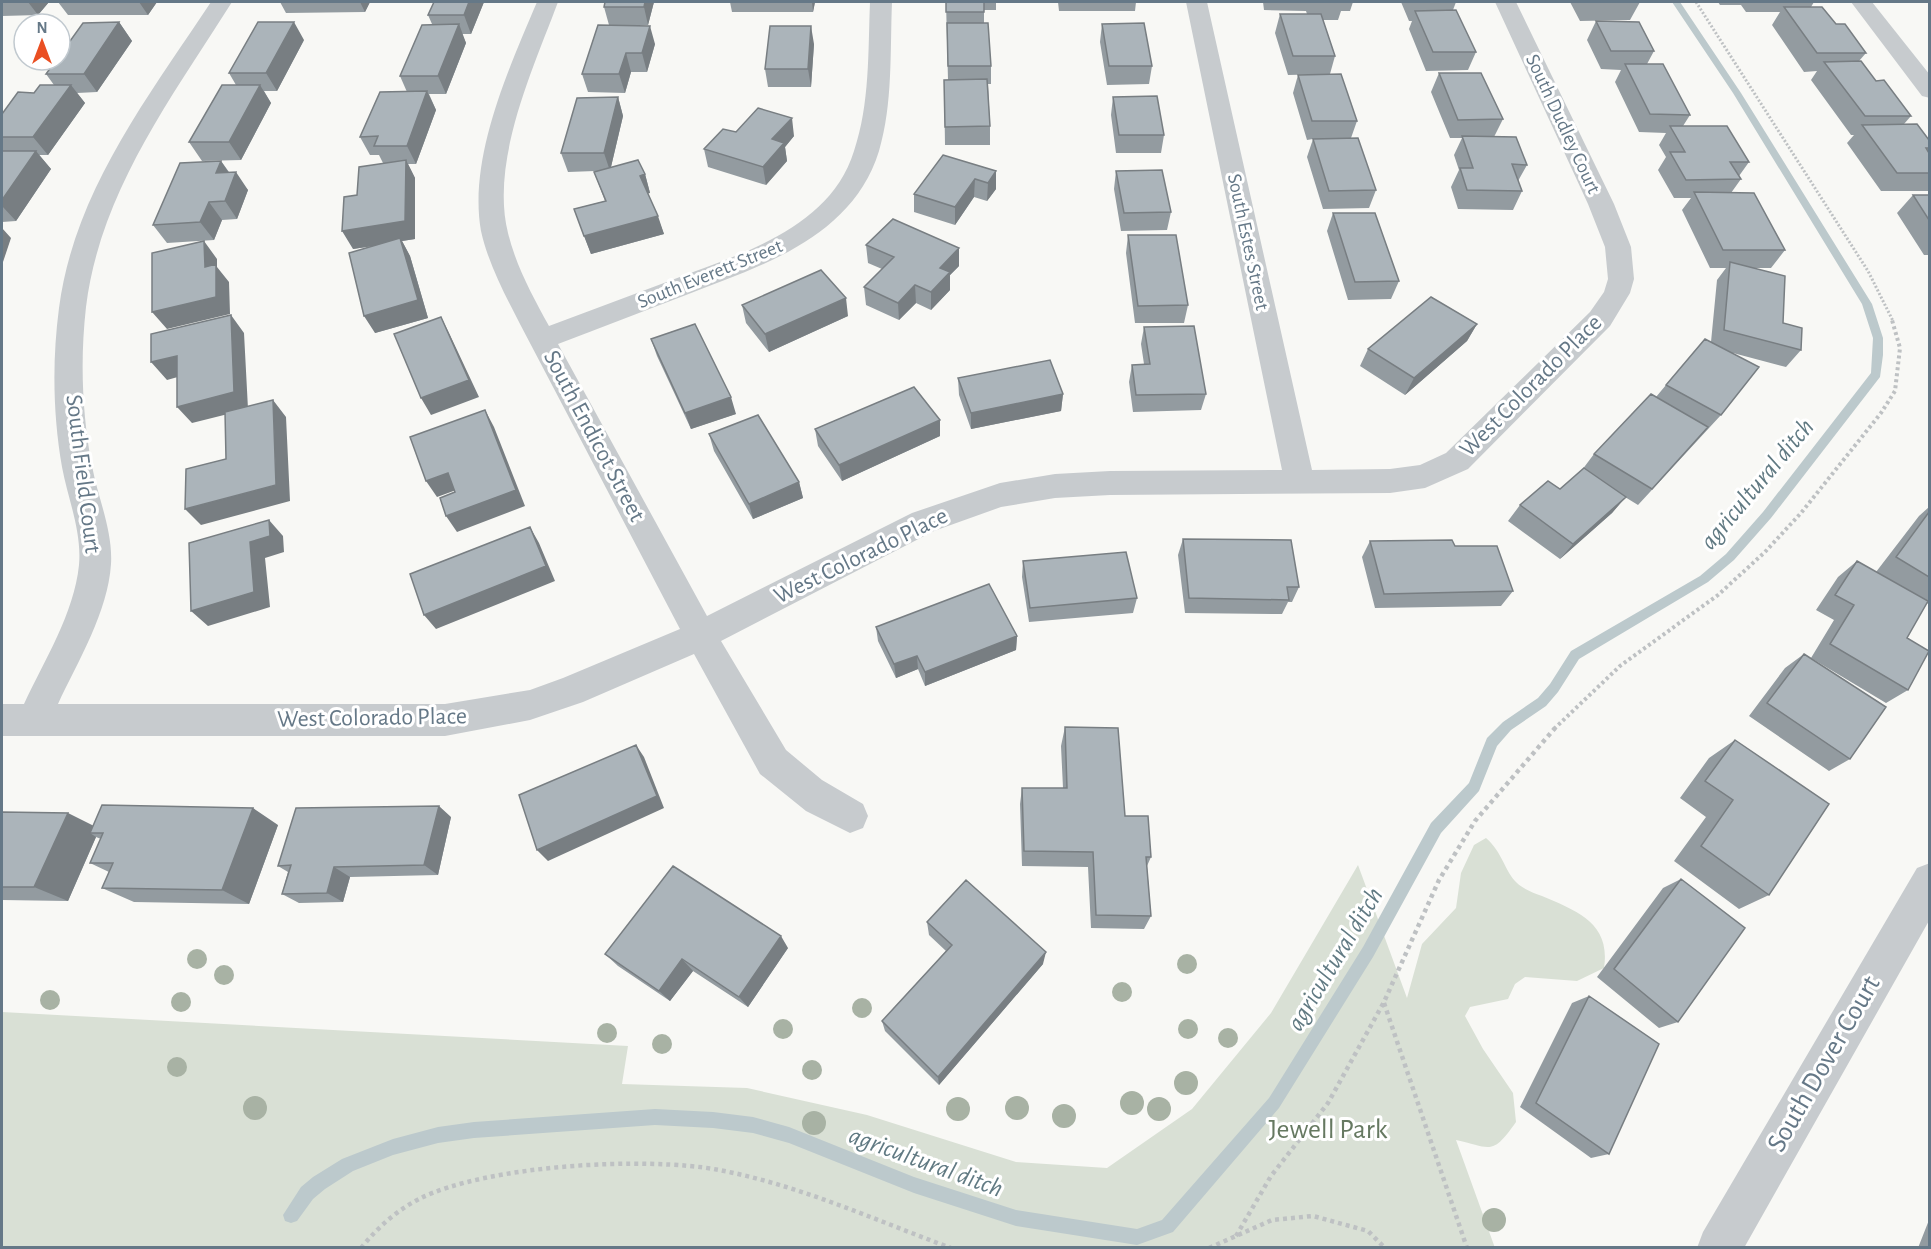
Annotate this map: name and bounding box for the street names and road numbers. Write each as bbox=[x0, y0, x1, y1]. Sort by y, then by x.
street label: South Dudley Court bbox=[1522, 51, 1604, 197]
street label: South Estes Street bbox=[1224, 172, 1272, 313]
street label: South Everett Street bbox=[635, 236, 786, 312]
street label: West Colorado Place bbox=[1455, 310, 1607, 462]
street label: South Endicot Street bbox=[539, 346, 649, 526]
street label: South Field Court bbox=[61, 393, 105, 555]
street label: West Colorado Place bbox=[770, 504, 952, 608]
street label: West Colorado Place bbox=[277, 704, 467, 732]
street label: South Dover Court bbox=[1762, 971, 1886, 1157]

